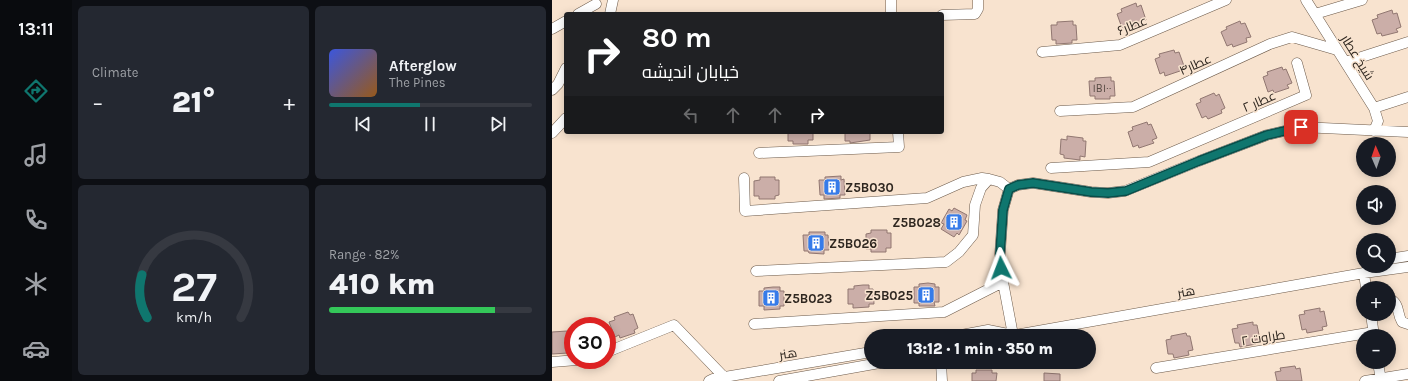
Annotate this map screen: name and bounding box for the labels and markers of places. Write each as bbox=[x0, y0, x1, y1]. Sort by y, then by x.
pin bbox=[1284, 110, 1318, 144]
building icon: Z5B030 bbox=[822, 177, 842, 197]
place label: Z5B030 bbox=[845, 180, 894, 195]
building icon: Z5B028 bbox=[944, 212, 964, 232]
place label: Z5B028 bbox=[892, 215, 941, 230]
building icon: Z5B026 bbox=[806, 233, 826, 253]
place label: Z5B026 bbox=[829, 236, 877, 251]
building icon: Z5B025 bbox=[916, 285, 936, 305]
building icon: Z5B023 bbox=[761, 288, 781, 308]
place label: Z5B025 bbox=[865, 288, 913, 303]
place label: Z5B023 bbox=[784, 291, 832, 306]

